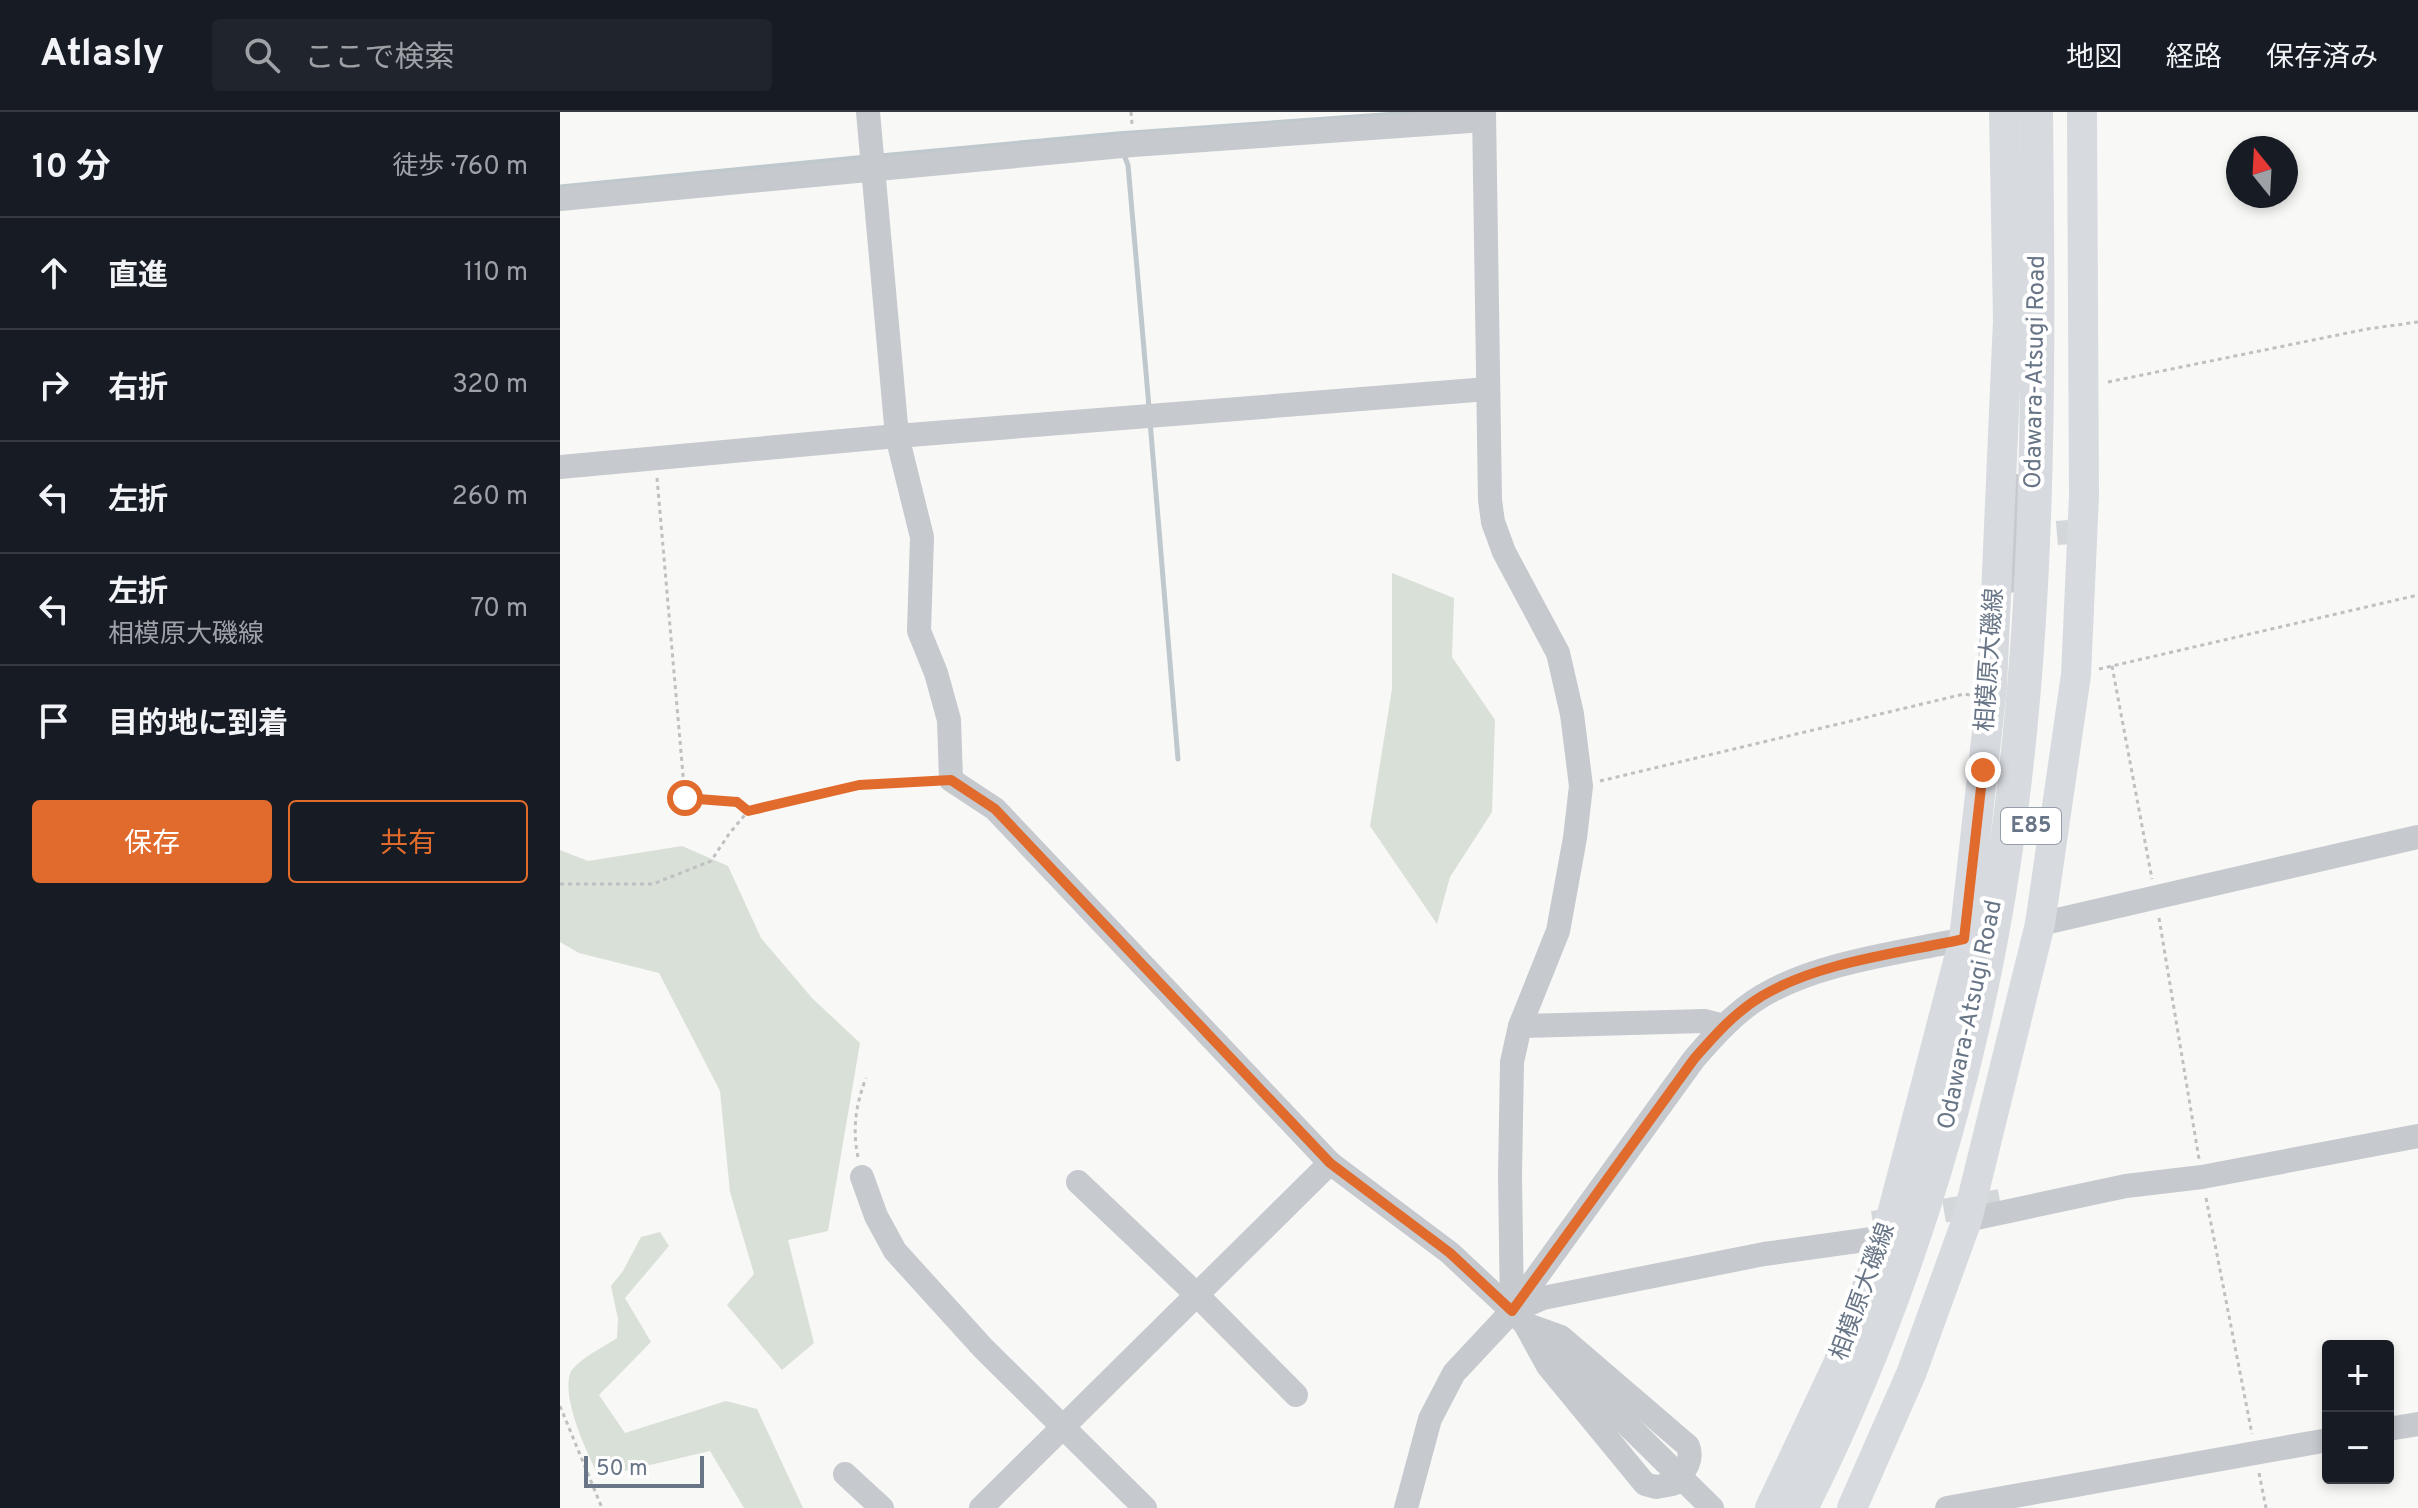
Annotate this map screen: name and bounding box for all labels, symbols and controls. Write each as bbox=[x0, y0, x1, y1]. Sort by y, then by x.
search box bbox=[212, 19, 772, 91]
text: Atlasly bbox=[40, 31, 164, 80]
icon: search bbox=[240, 33, 284, 77]
text: ここで検索 bbox=[304, 41, 454, 78]
text: 地図 bbox=[2066, 41, 2122, 77]
text: 経路 bbox=[2166, 41, 2222, 77]
text: 保存済み bbox=[2266, 41, 2378, 77]
north arrow bbox=[2226, 136, 2298, 208]
text: 10 分 bbox=[32, 147, 110, 190]
text: 徒歩 · 760 m bbox=[392, 151, 528, 184]
icon: ahead bbox=[32, 251, 76, 295]
street label: Odawara-Atsugi Road bbox=[2019, 255, 2053, 489]
text: 110 m bbox=[464, 257, 528, 290]
text: 直進 bbox=[108, 259, 168, 296]
icon: right bbox=[32, 363, 76, 407]
text: 320 m bbox=[452, 369, 528, 402]
text: 右折 bbox=[108, 371, 168, 408]
icon: left bbox=[32, 475, 76, 519]
text: 260 m bbox=[452, 481, 528, 514]
text: 左折 bbox=[108, 483, 168, 520]
text: 左折 bbox=[108, 575, 168, 612]
icon: left bbox=[32, 587, 76, 631]
street label: 相模原大磯線 bbox=[1971, 587, 2011, 733]
text: 70 m bbox=[470, 593, 528, 626]
text: 相模原大磯線 bbox=[108, 619, 264, 652]
icon: arrive bbox=[32, 699, 76, 743]
text: 目的地に到着 bbox=[108, 707, 288, 744]
route end bbox=[1965, 752, 2001, 788]
route start bbox=[667, 780, 703, 816]
button: 保存 bbox=[32, 800, 272, 883]
button: 共有 bbox=[288, 800, 528, 883]
road number: E85 bbox=[2001, 808, 2061, 844]
street label: Odawara-Atsugi Road bbox=[1932, 898, 2010, 1132]
street label: 相模原大磯線 bbox=[1825, 1219, 1903, 1365]
map controls bbox=[2322, 1340, 2394, 1484]
button: + bbox=[2322, 1340, 2394, 1412]
button: − bbox=[2322, 1412, 2394, 1484]
scale bar bbox=[584, 1452, 704, 1488]
text: 50 m bbox=[596, 1456, 648, 1483]

